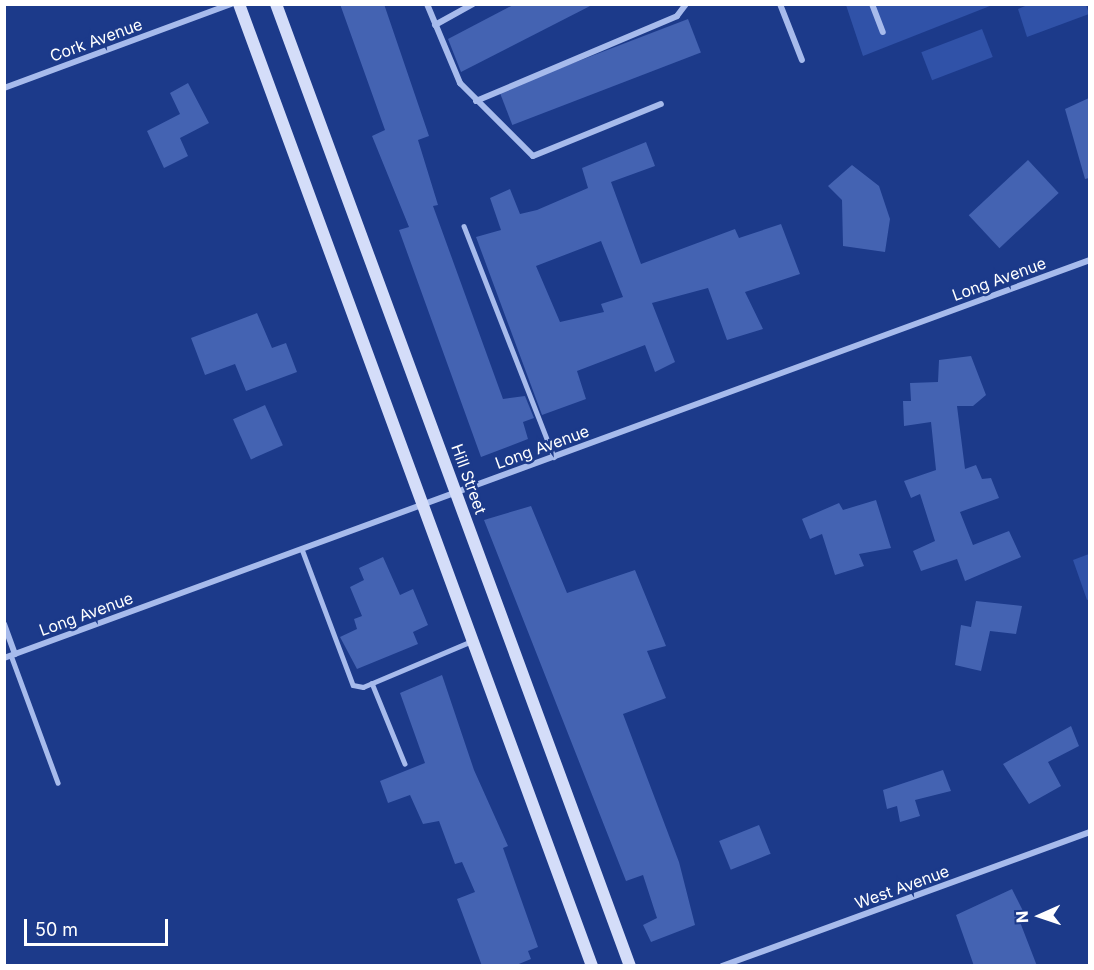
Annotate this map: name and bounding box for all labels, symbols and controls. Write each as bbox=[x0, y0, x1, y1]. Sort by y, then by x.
street label: Cork Avenue bbox=[47, 14, 145, 66]
street label: Long Avenue bbox=[949, 253, 1049, 305]
street label: Long Avenue bbox=[492, 421, 592, 473]
street label: Hill Street bbox=[447, 441, 491, 517]
street label: Long Avenue bbox=[36, 588, 136, 640]
street label: West Avenue bbox=[852, 861, 952, 913]
north arrow bbox=[1010, 886, 1070, 946]
scale bar bbox=[27, 907, 171, 945]
text: N bbox=[1012, 910, 1032, 924]
text: 50 m bbox=[35, 919, 78, 940]

